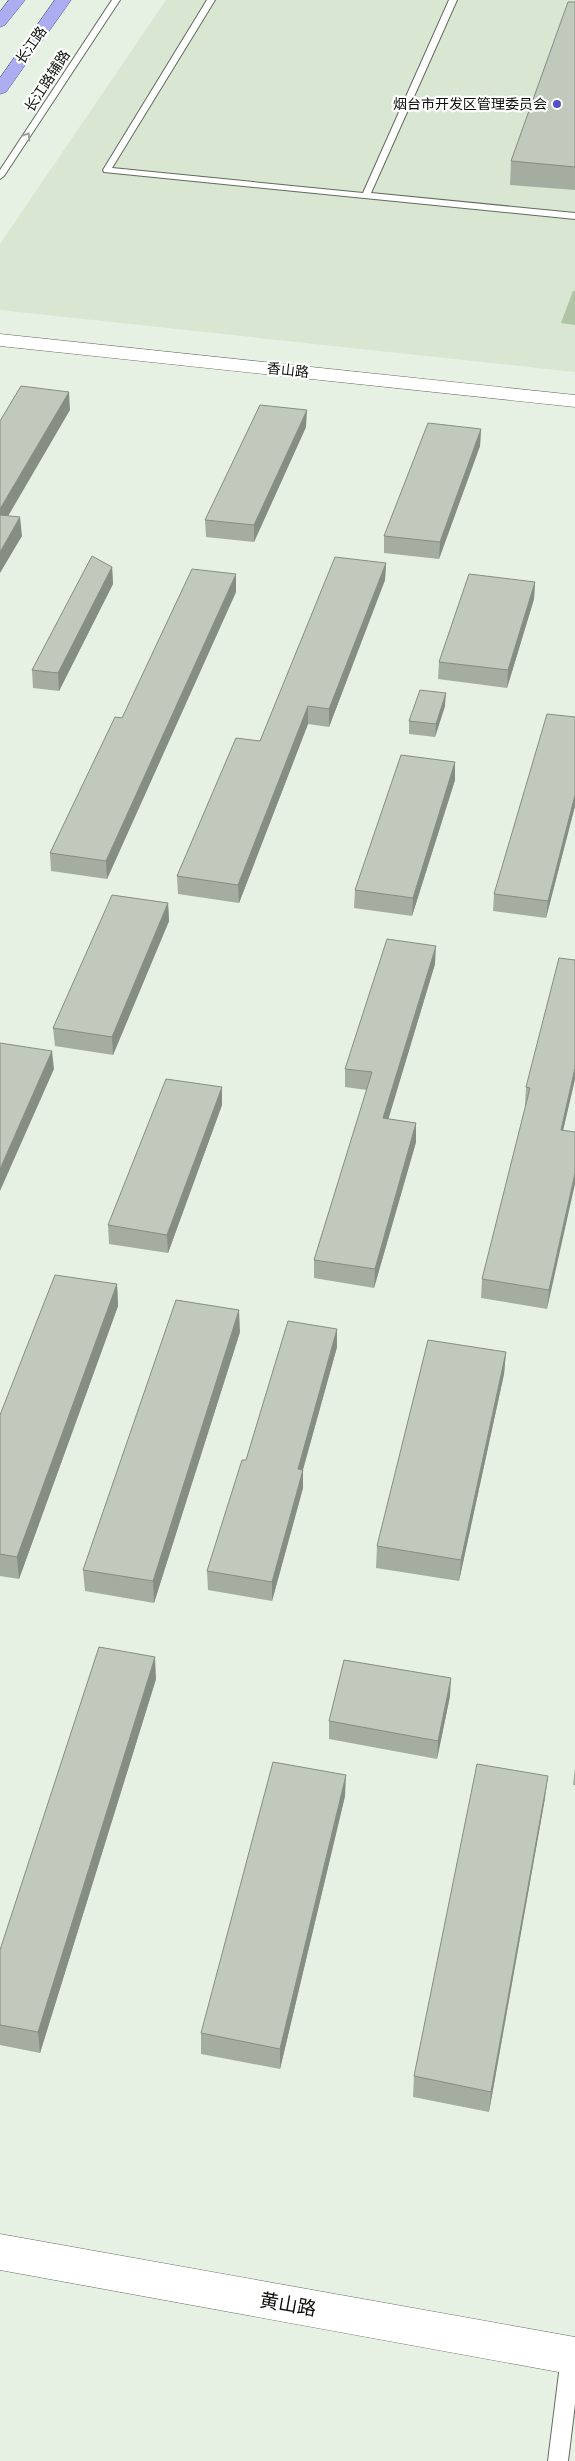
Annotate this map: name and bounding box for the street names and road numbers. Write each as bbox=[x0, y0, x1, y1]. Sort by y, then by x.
street label: 长江路 bbox=[11, 22, 50, 67]
street label: 长江路辅路 bbox=[20, 46, 74, 115]
street label: 香山路 bbox=[266, 358, 310, 381]
street label: 黄山路 bbox=[258, 2286, 318, 2322]

